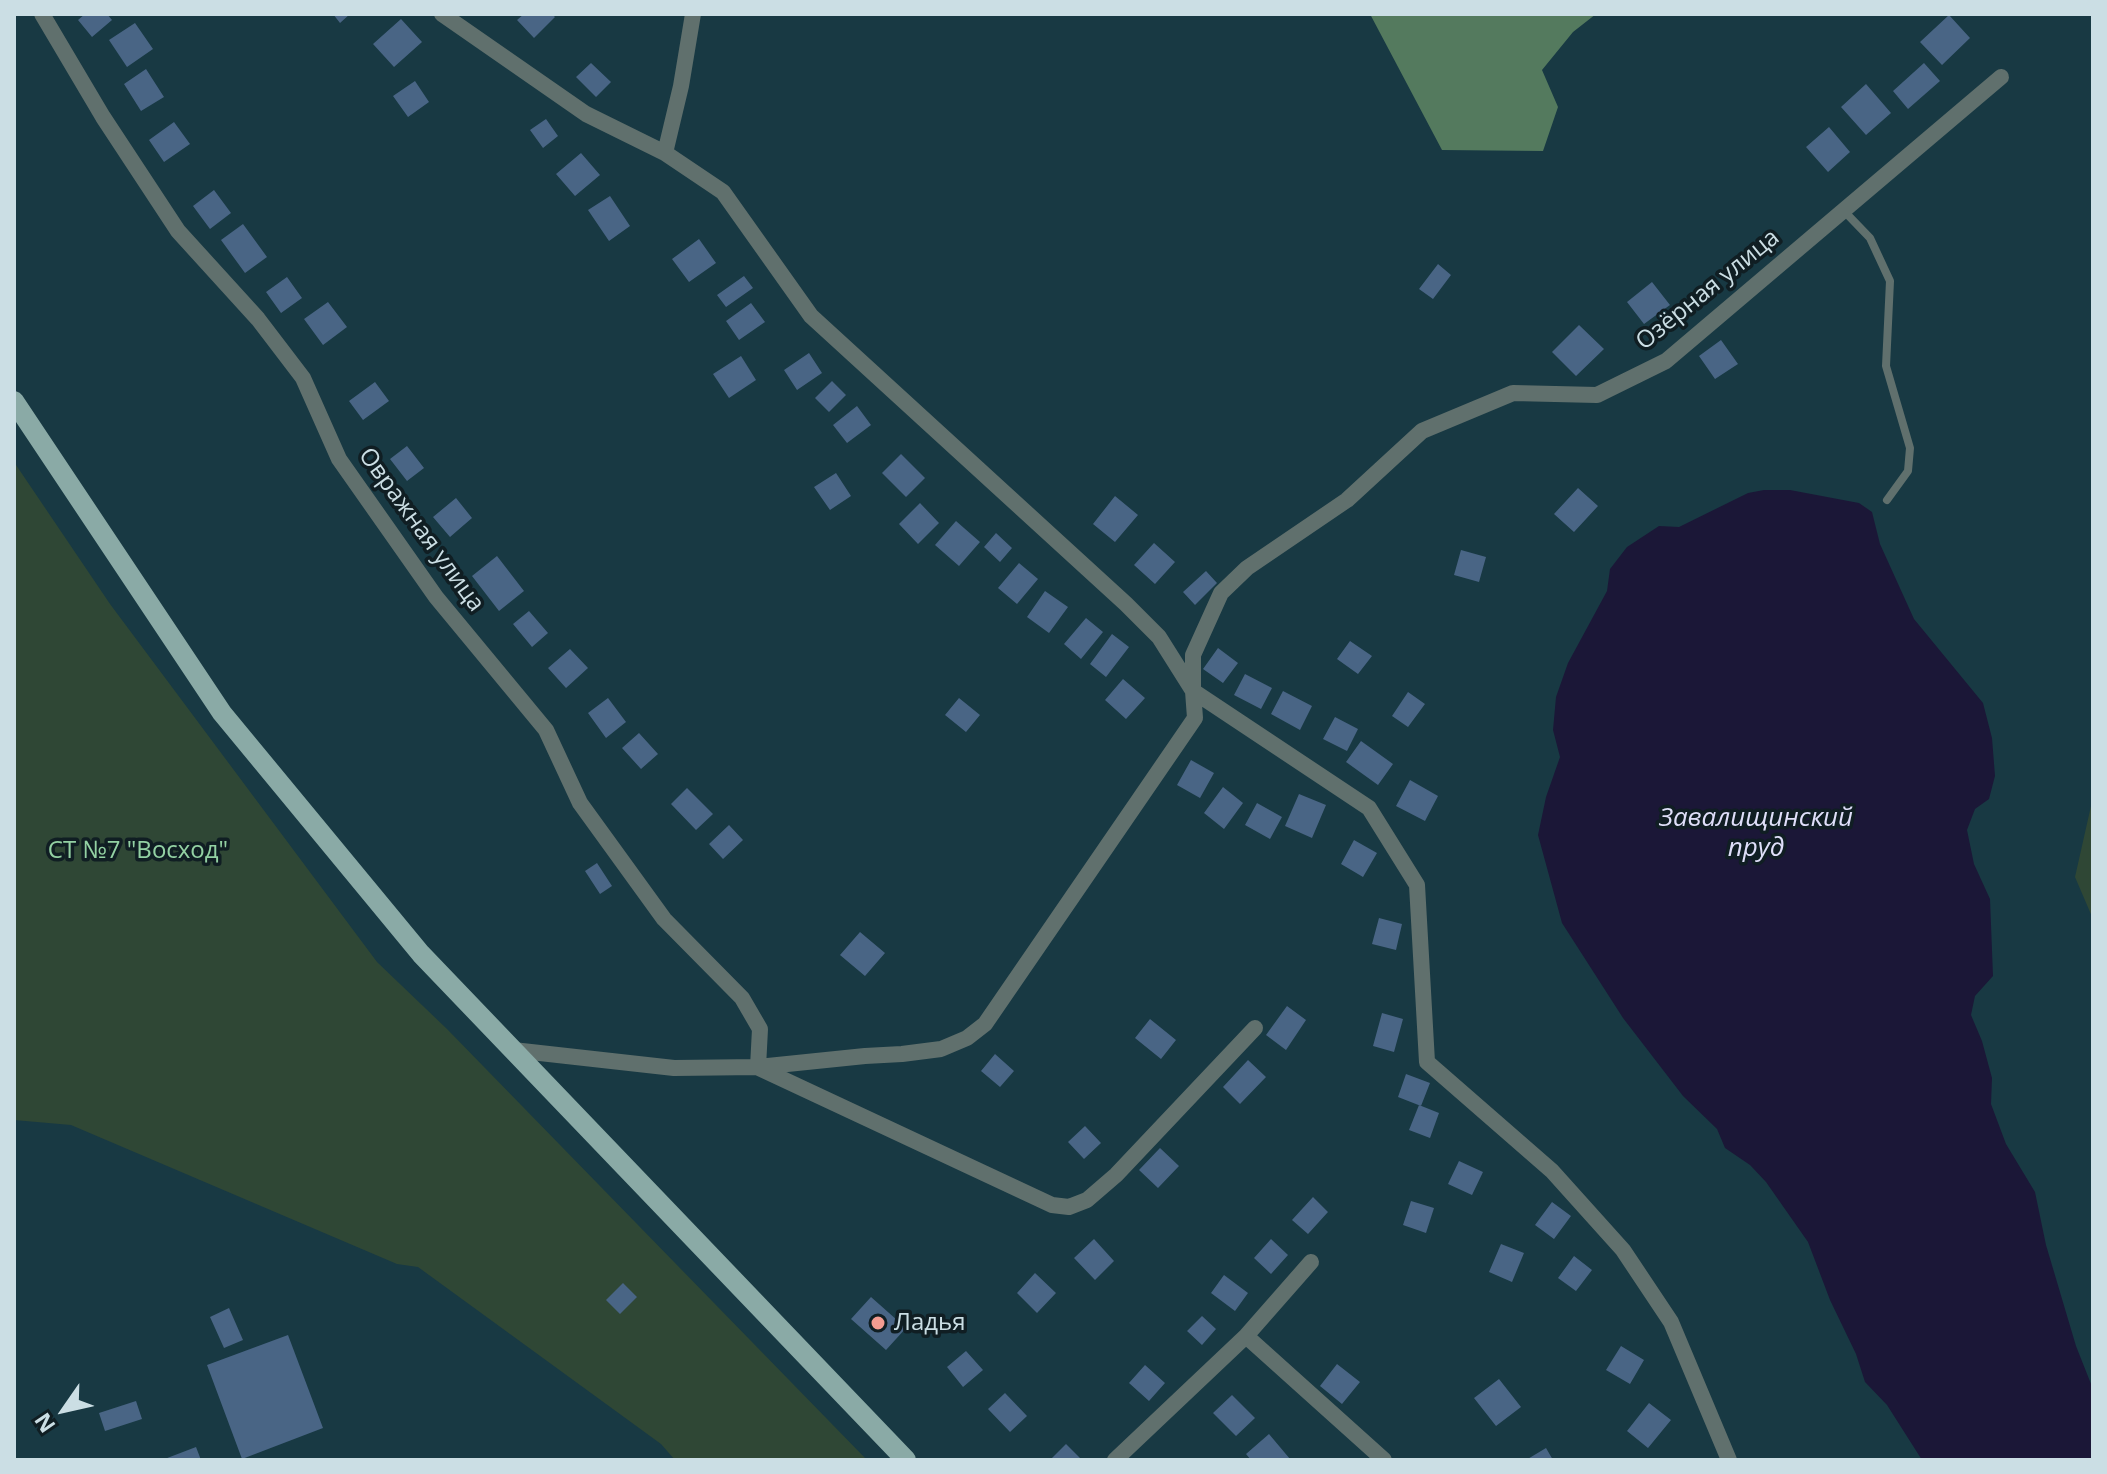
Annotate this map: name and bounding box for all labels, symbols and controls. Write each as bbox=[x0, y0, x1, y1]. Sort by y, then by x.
street label: Озёрная улица bbox=[1631, 223, 1785, 357]
street label: Овражная улица bbox=[352, 442, 490, 618]
water label: Завалищинский пруд bbox=[1659, 803, 1853, 864]
park label: СТ №7 "Восход" bbox=[48, 837, 228, 865]
place label: Ладья bbox=[894, 1309, 965, 1337]
marker: Ладья bbox=[869, 1314, 887, 1332]
north arrow bbox=[24, 1370, 104, 1450]
text: N bbox=[27, 1408, 62, 1439]

